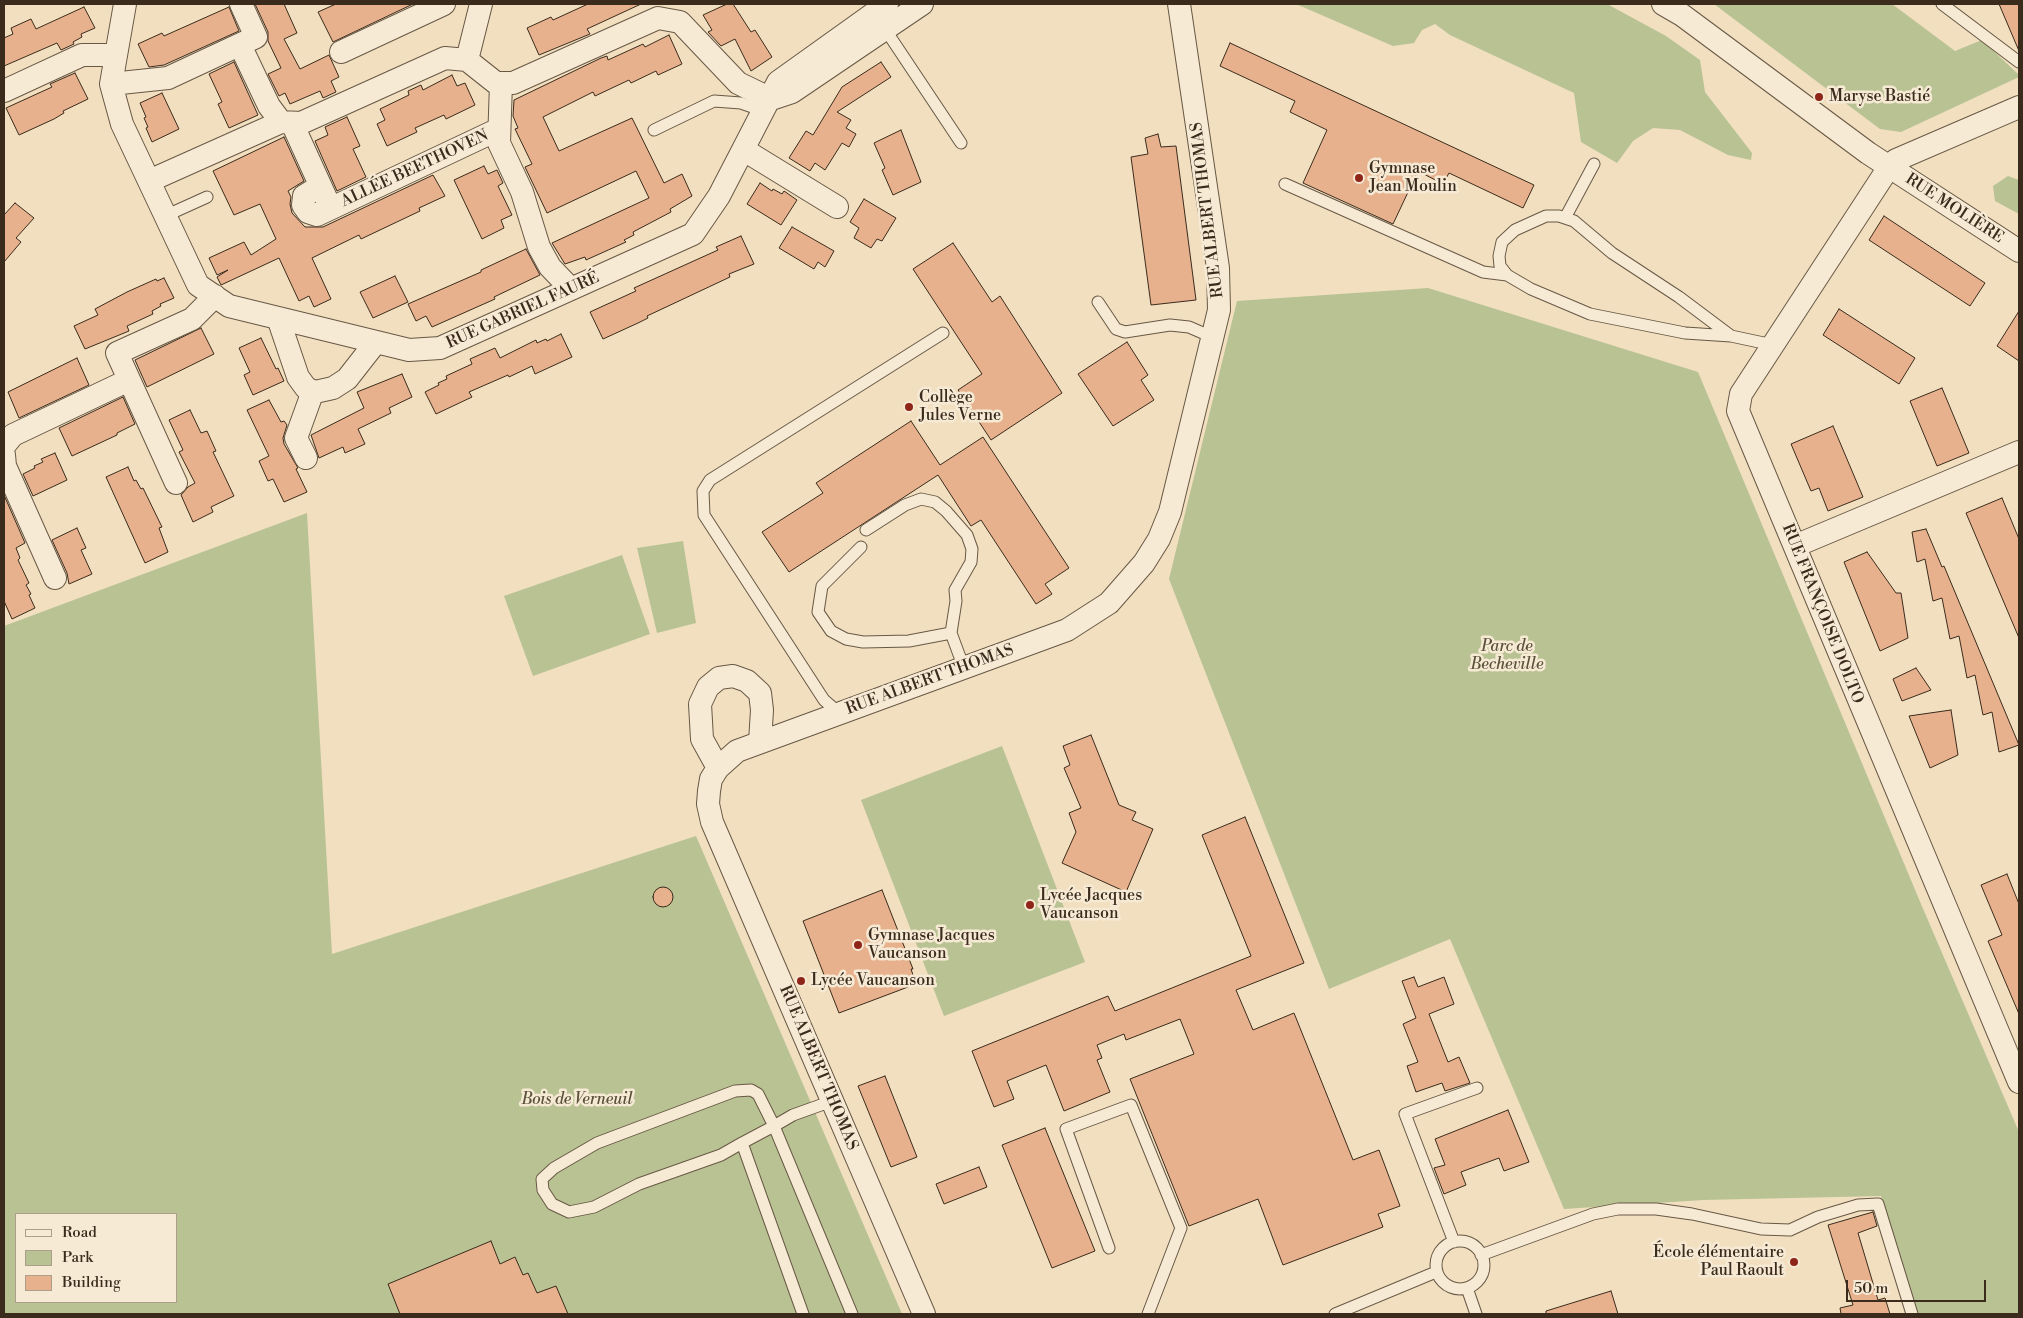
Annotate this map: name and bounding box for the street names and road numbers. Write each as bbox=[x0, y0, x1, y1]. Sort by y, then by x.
street label: RUE ALBERT THOMAS bbox=[1188, 121, 1228, 299]
street label: ALLÉE BEETHOVEN bbox=[338, 126, 492, 212]
street label: RUE MOLIÈRE bbox=[1901, 170, 2007, 248]
street label: RUE GABRIEL FAURÉ bbox=[443, 269, 603, 353]
street label: RUE FRANÇOISE DOLTO bbox=[1777, 521, 1867, 707]
street label: RUE ALBERT THOMAS bbox=[843, 641, 1017, 719]
street label: RUE ALBERT THOMAS bbox=[775, 983, 861, 1153]

